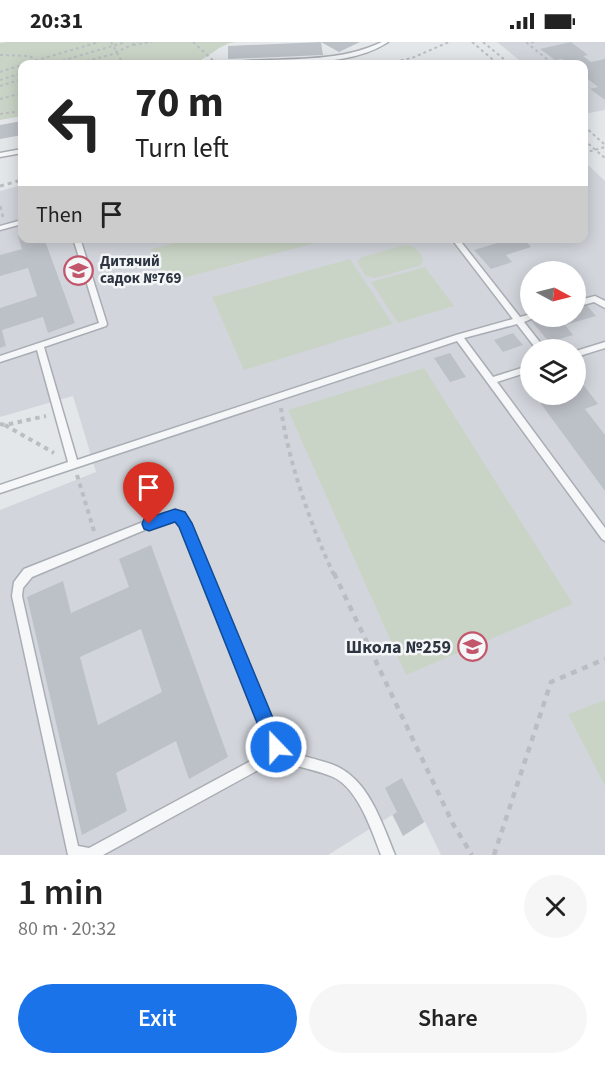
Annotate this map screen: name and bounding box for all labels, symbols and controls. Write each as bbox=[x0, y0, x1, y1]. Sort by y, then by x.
text: 20:31 bbox=[30, 5, 83, 37]
text: 70 m bbox=[135, 73, 224, 133]
icon: left bbox=[36, 84, 114, 162]
text: Turn left bbox=[135, 129, 229, 168]
icon: arrive bbox=[95, 198, 128, 231]
text: Then bbox=[36, 199, 83, 231]
place label: Дитячий садок №769 bbox=[100, 251, 181, 289]
school or university icon: Дитячий садок №769 bbox=[63, 254, 95, 286]
north arrow bbox=[520, 261, 586, 327]
map controls bbox=[520, 261, 586, 405]
button: layers bbox=[520, 339, 586, 405]
pin bbox=[123, 462, 174, 524]
icon: arrive bbox=[132, 471, 165, 504]
school or university icon: Школа №259 bbox=[456, 631, 488, 663]
place label: Школа №259 bbox=[346, 635, 451, 660]
position arrow bbox=[244, 715, 308, 779]
text: 1 min bbox=[18, 867, 104, 918]
button: close bbox=[524, 875, 587, 938]
text: 80 m · 20:32 bbox=[18, 915, 116, 943]
button: Exit bbox=[18, 984, 297, 1053]
button: Share bbox=[309, 984, 587, 1053]

